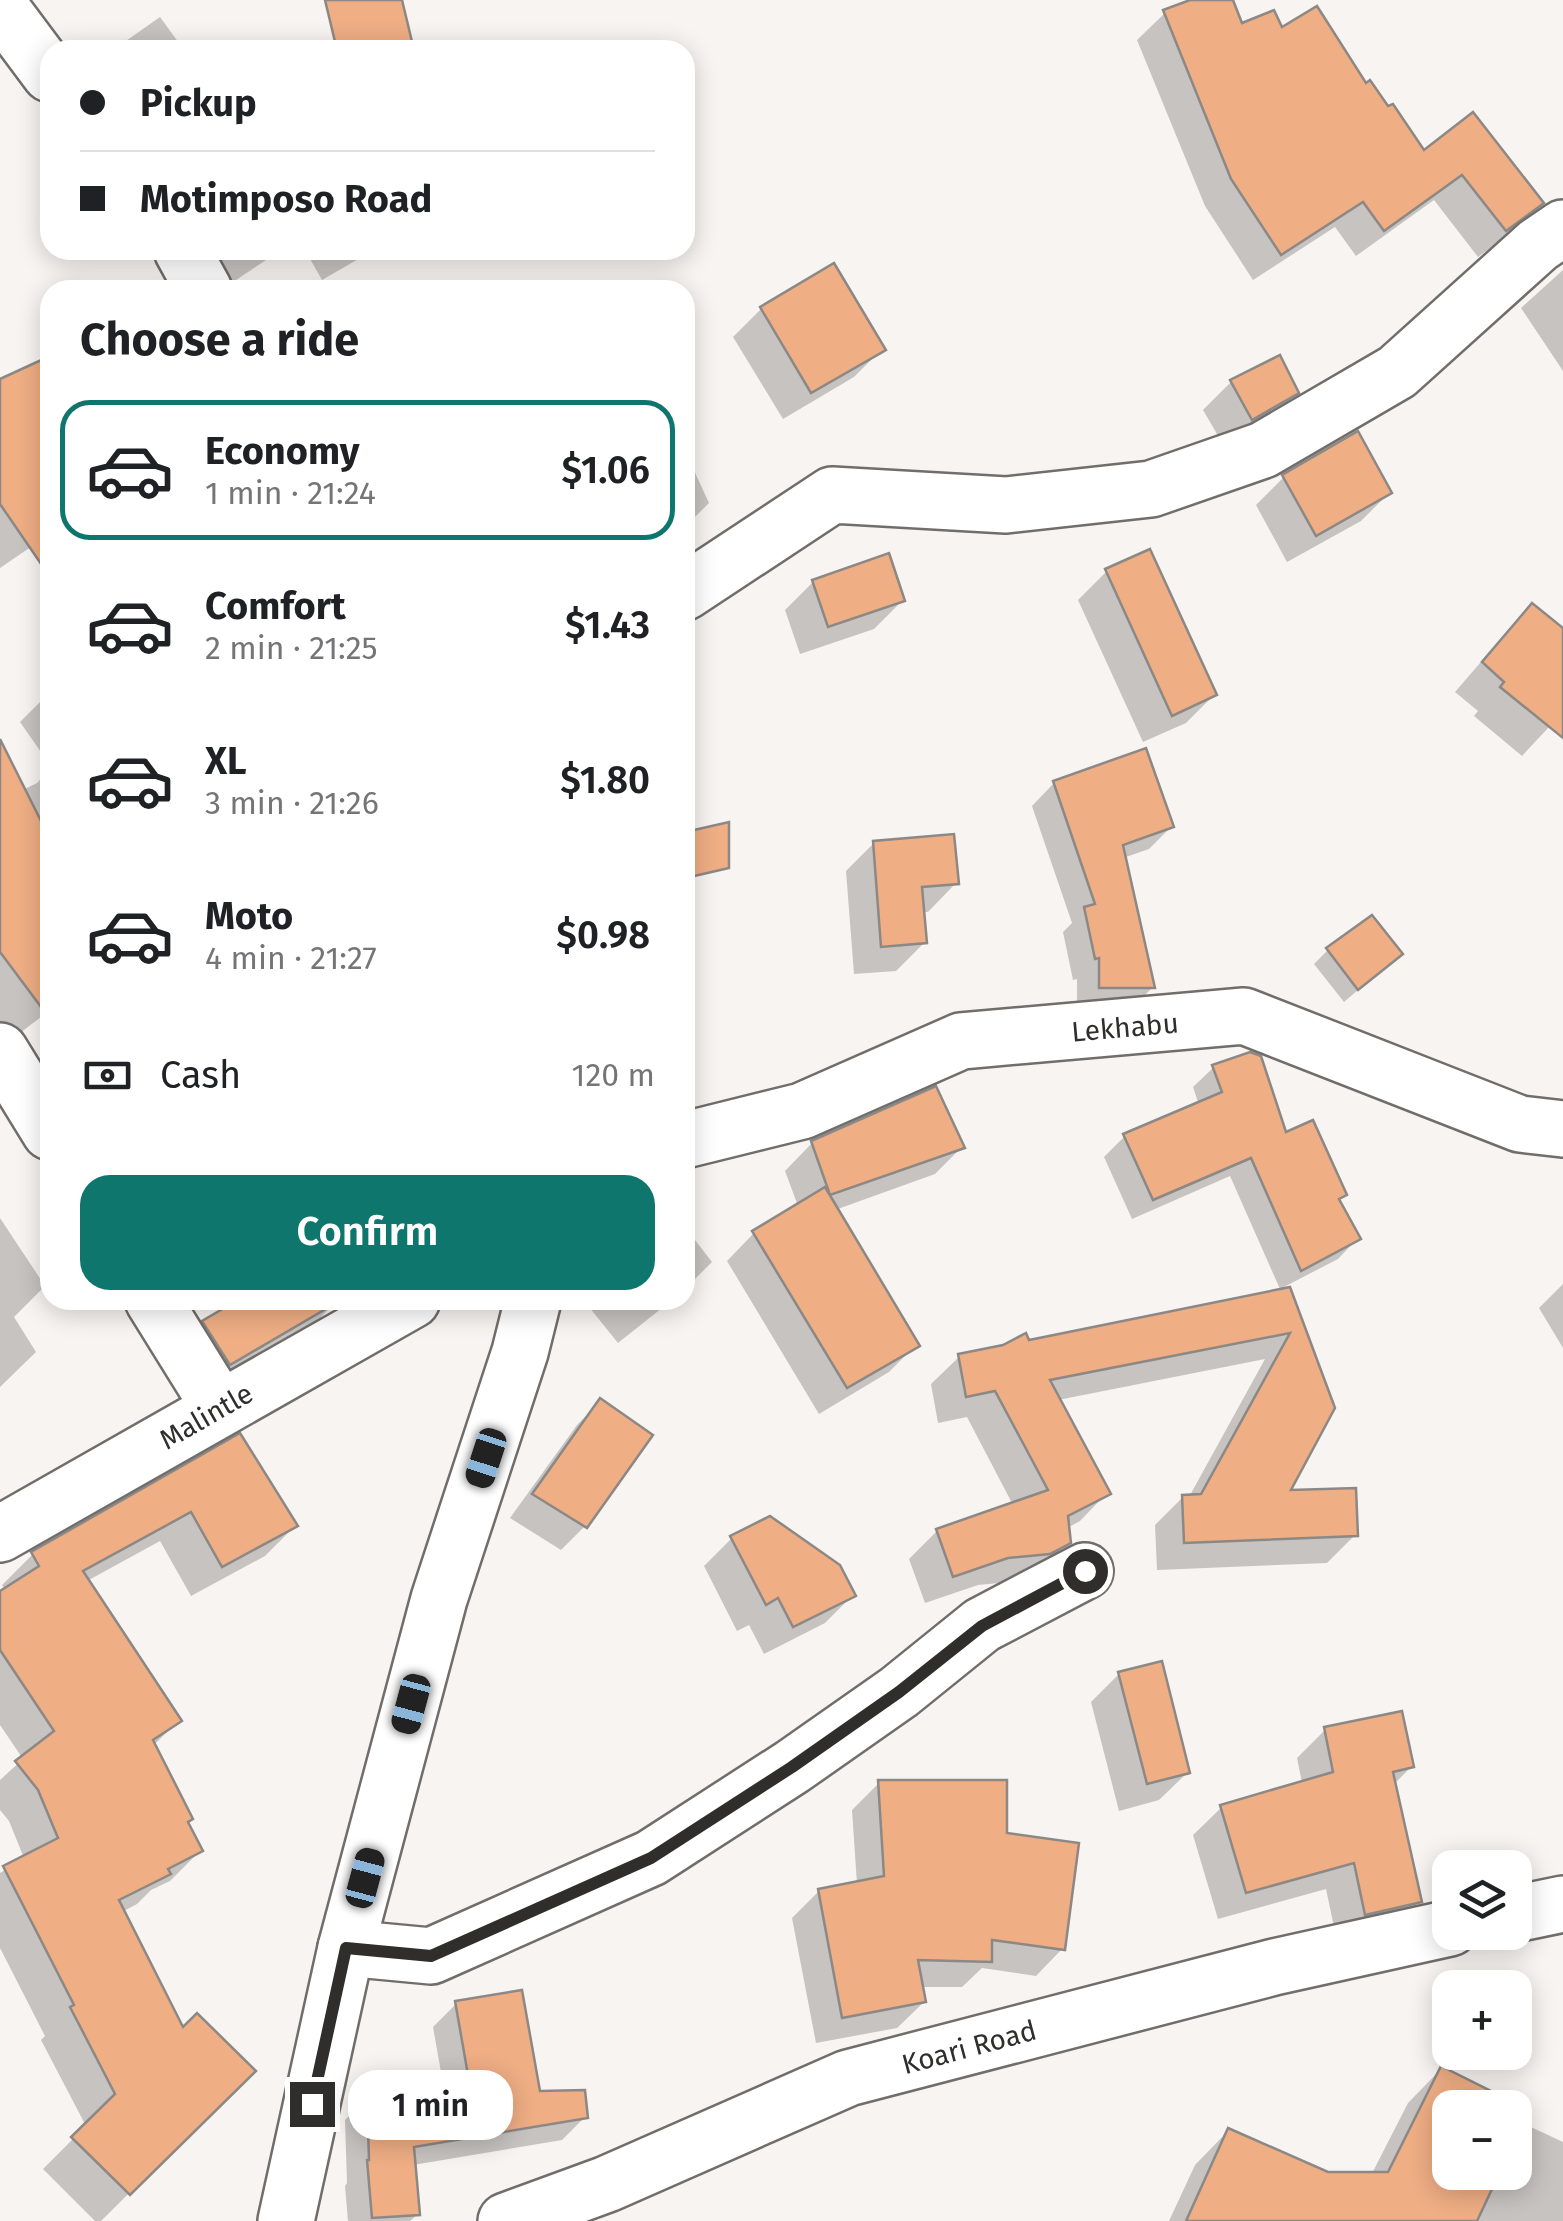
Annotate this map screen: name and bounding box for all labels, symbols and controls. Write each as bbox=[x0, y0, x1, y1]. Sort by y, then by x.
text: Pickup bbox=[140, 80, 257, 126]
text: Motimposo Road bbox=[140, 176, 432, 222]
text: Choose a ride bbox=[80, 313, 359, 367]
icon: car bbox=[85, 425, 175, 515]
text: Economy bbox=[205, 428, 360, 474]
text: $1.06 bbox=[561, 447, 650, 493]
text: 1 min · 21:24 bbox=[205, 474, 376, 512]
icon: car bbox=[85, 580, 175, 670]
text: Comfort bbox=[205, 583, 346, 629]
text: $1.43 bbox=[565, 602, 650, 648]
text: 2 min · 21:25 bbox=[205, 629, 378, 667]
icon: car bbox=[85, 735, 175, 825]
text: XL bbox=[205, 738, 247, 784]
text: $1.80 bbox=[560, 757, 650, 803]
text: 3 min · 21:26 bbox=[205, 784, 379, 822]
icon: car bbox=[85, 890, 175, 980]
text: Moto bbox=[205, 893, 293, 939]
text: $0.98 bbox=[556, 912, 650, 958]
text: 4 min · 21:27 bbox=[205, 939, 377, 977]
street label: Lekhabu bbox=[1070, 1006, 1180, 1049]
icon: cash bbox=[80, 1048, 135, 1103]
text: Cash bbox=[160, 1052, 241, 1098]
text: 120 m bbox=[572, 1056, 655, 1094]
button: Confirm bbox=[80, 1175, 655, 1290]
street label: Malintle bbox=[154, 1377, 259, 1456]
car bbox=[462, 1425, 510, 1491]
route start bbox=[1063, 1549, 1108, 1594]
car bbox=[389, 1671, 433, 1737]
car bbox=[343, 1845, 387, 1911]
map controls bbox=[1432, 1850, 1532, 2190]
button: layers bbox=[1432, 1850, 1532, 1950]
button: + bbox=[1432, 1970, 1532, 2070]
street label: Koari Road bbox=[898, 2014, 1040, 2081]
callout: 1 min bbox=[347, 2069, 512, 2139]
route end bbox=[290, 2082, 335, 2127]
text: 1 min bbox=[392, 2086, 469, 2124]
button: − bbox=[1432, 2090, 1532, 2190]

